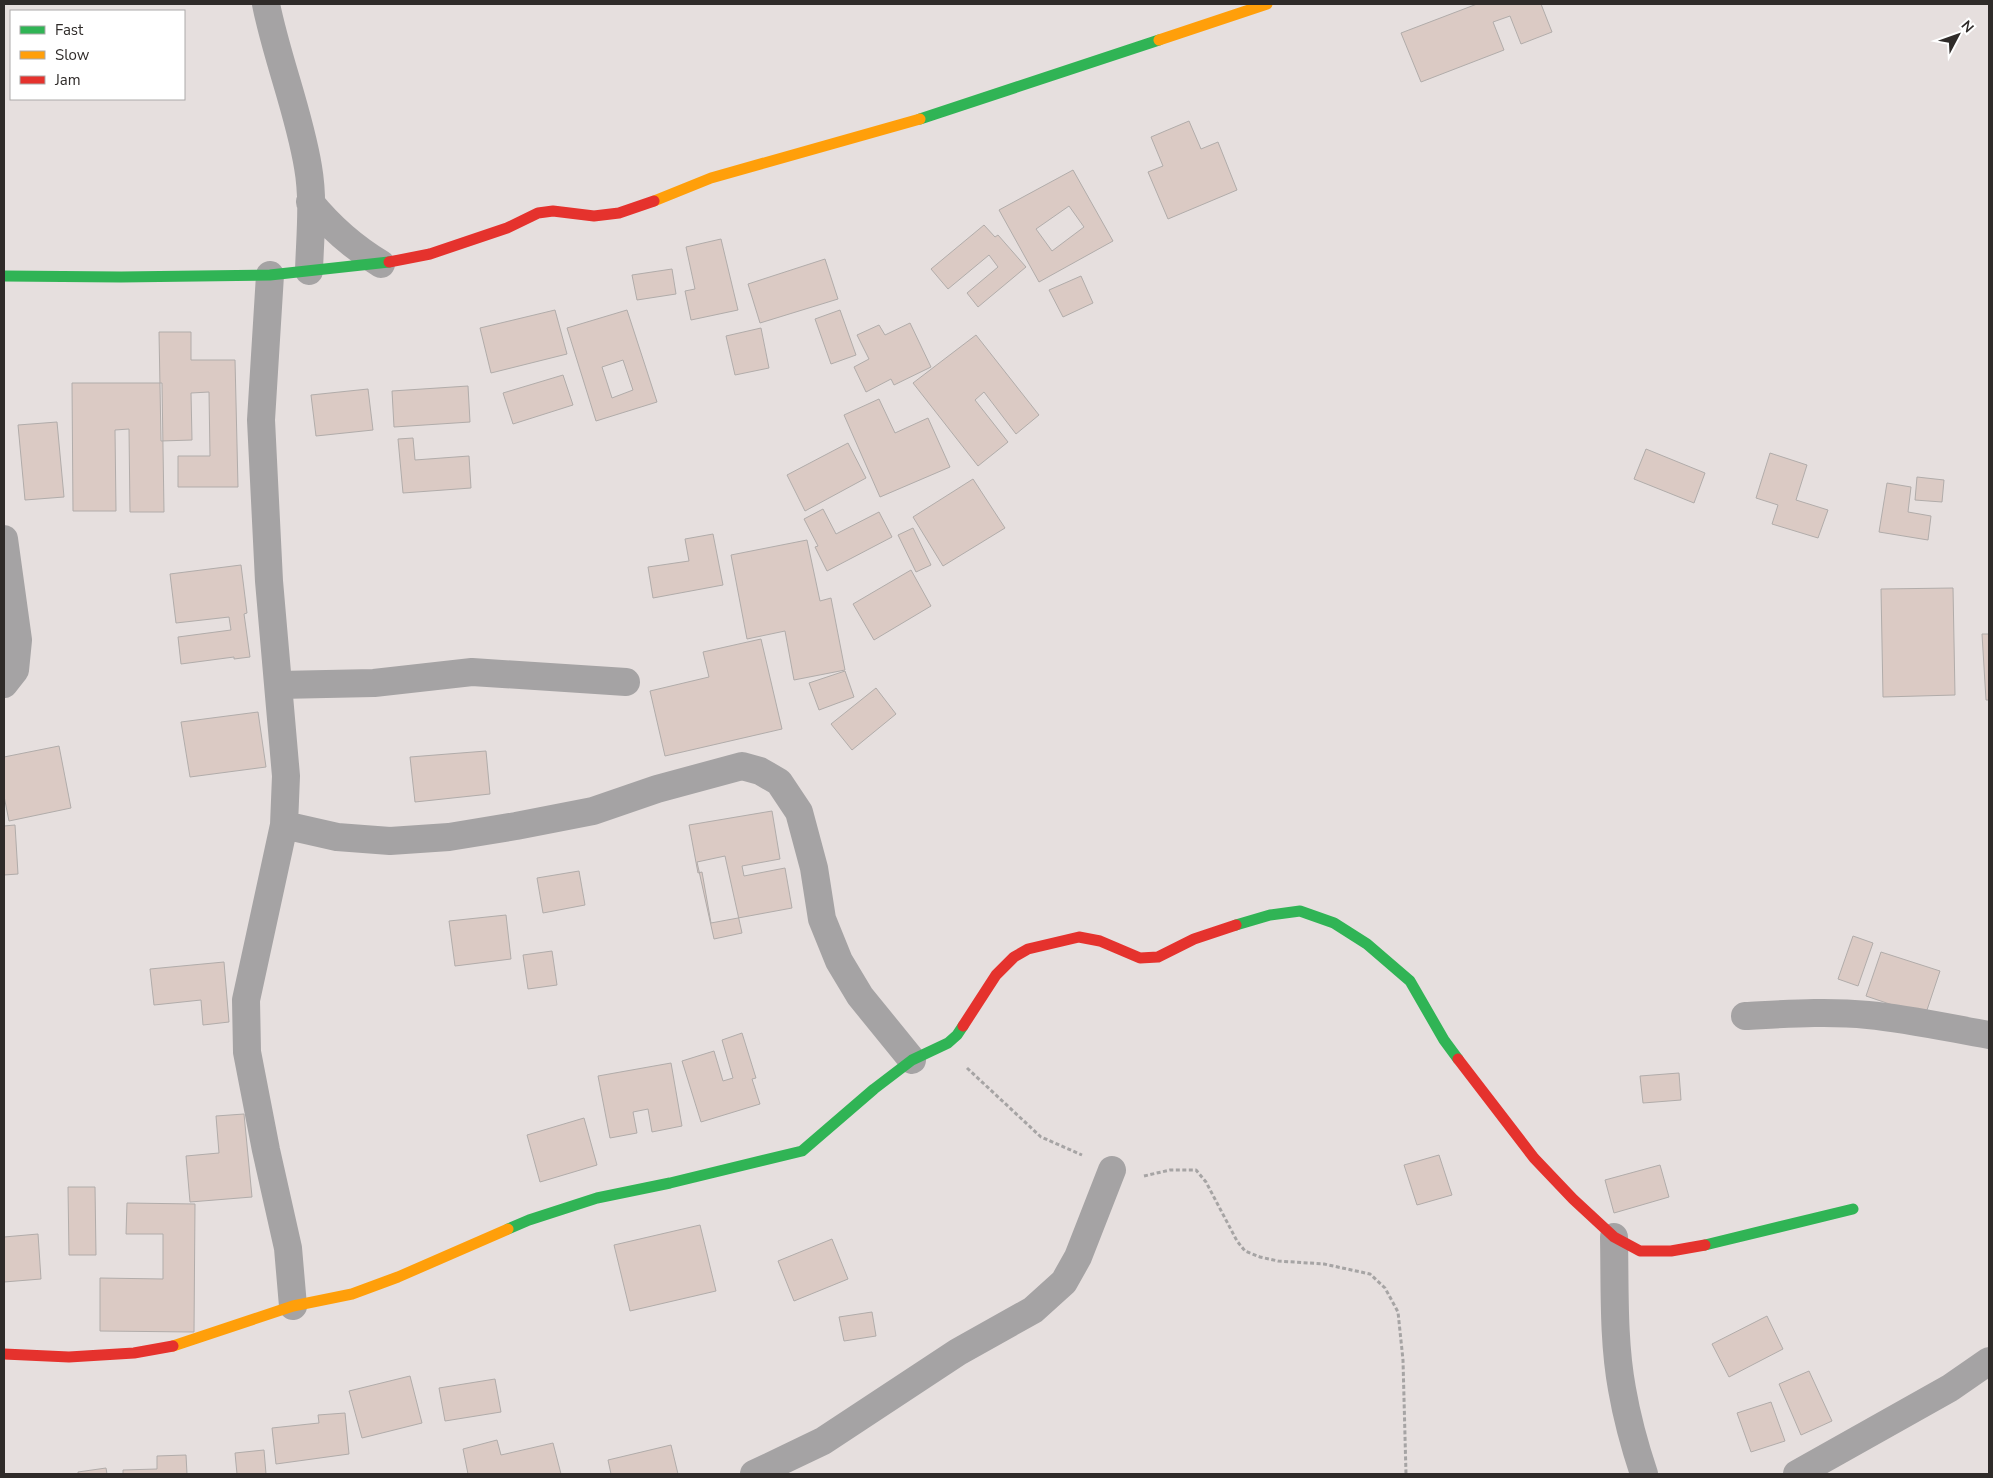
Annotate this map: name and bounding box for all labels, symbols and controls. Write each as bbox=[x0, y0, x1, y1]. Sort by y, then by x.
legend bbox=[10, 10, 185, 100]
north arrow bbox=[1933, 10, 1983, 60]
text: N bbox=[1957, 17, 1978, 37]
text: Fast bbox=[55, 20, 84, 40]
text: Slow bbox=[55, 45, 90, 65]
text: Jam bbox=[54, 70, 81, 90]

